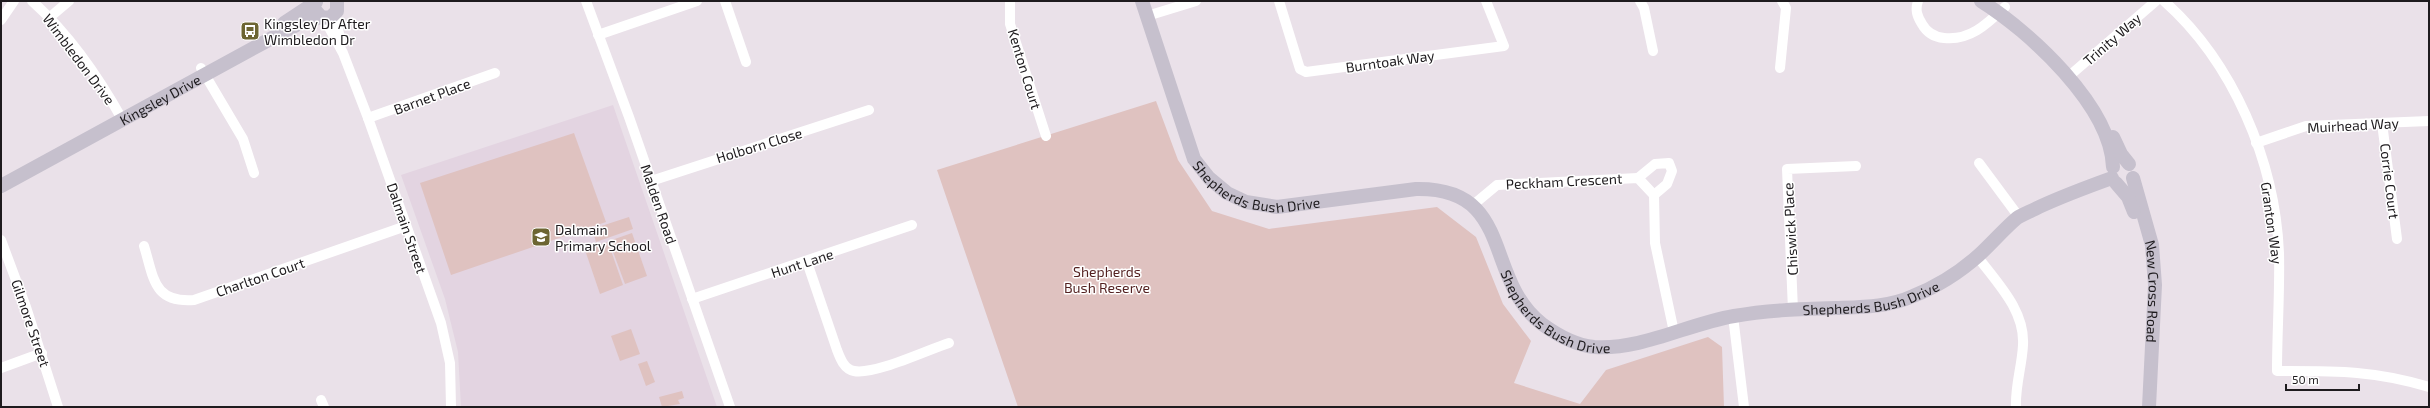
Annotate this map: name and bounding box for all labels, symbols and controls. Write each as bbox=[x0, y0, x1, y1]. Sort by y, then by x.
street label: Trinity Way bbox=[2080, 9, 2145, 69]
street label: Wimbledon Drive bbox=[39, 10, 119, 108]
place label: Kingsley Dr After Wimbledon Dr bbox=[264, 15, 371, 48]
bus stop icon: Kingsley Dr After Wimbledon Dr bbox=[239, 20, 261, 42]
street label: Kenton Court bbox=[1005, 27, 1045, 111]
street label: Burntoak Way bbox=[1344, 46, 1436, 76]
street label: Kingsley Drive bbox=[116, 70, 203, 128]
street label: Barnet Place bbox=[391, 74, 473, 118]
street label: Muirhead Way bbox=[2307, 114, 2400, 136]
street label: Holborn Close bbox=[714, 124, 804, 166]
street label: Corrie Court bbox=[2377, 142, 2403, 220]
street label: Shepherds Bush Drive bbox=[1190, 157, 1321, 216]
street label: Malden Road bbox=[637, 162, 681, 246]
street label: Peckham Crescent bbox=[1505, 169, 1623, 193]
street label: Dalmain Street bbox=[384, 180, 430, 276]
street label: Granton Way bbox=[2258, 181, 2286, 266]
street label: Chiswick Place bbox=[1779, 182, 1801, 276]
place label: Dalmain Primary School bbox=[555, 221, 652, 254]
school or university icon: Dalmain Primary School bbox=[530, 226, 552, 248]
street label: New Cross Road bbox=[2142, 238, 2164, 343]
street label: Hunt Lane bbox=[769, 245, 835, 281]
street label: Charlton Court bbox=[213, 254, 307, 300]
park label: Shepherds Bush Reserve bbox=[1064, 263, 1150, 296]
street label: Shepherds Bush Drive bbox=[1498, 267, 1611, 356]
street label: Gilmore Street bbox=[8, 277, 54, 369]
street label: Shepherds Bush Drive bbox=[1802, 277, 1942, 318]
scale bar bbox=[2286, 366, 2359, 392]
text: 50 m bbox=[2292, 372, 2319, 386]

